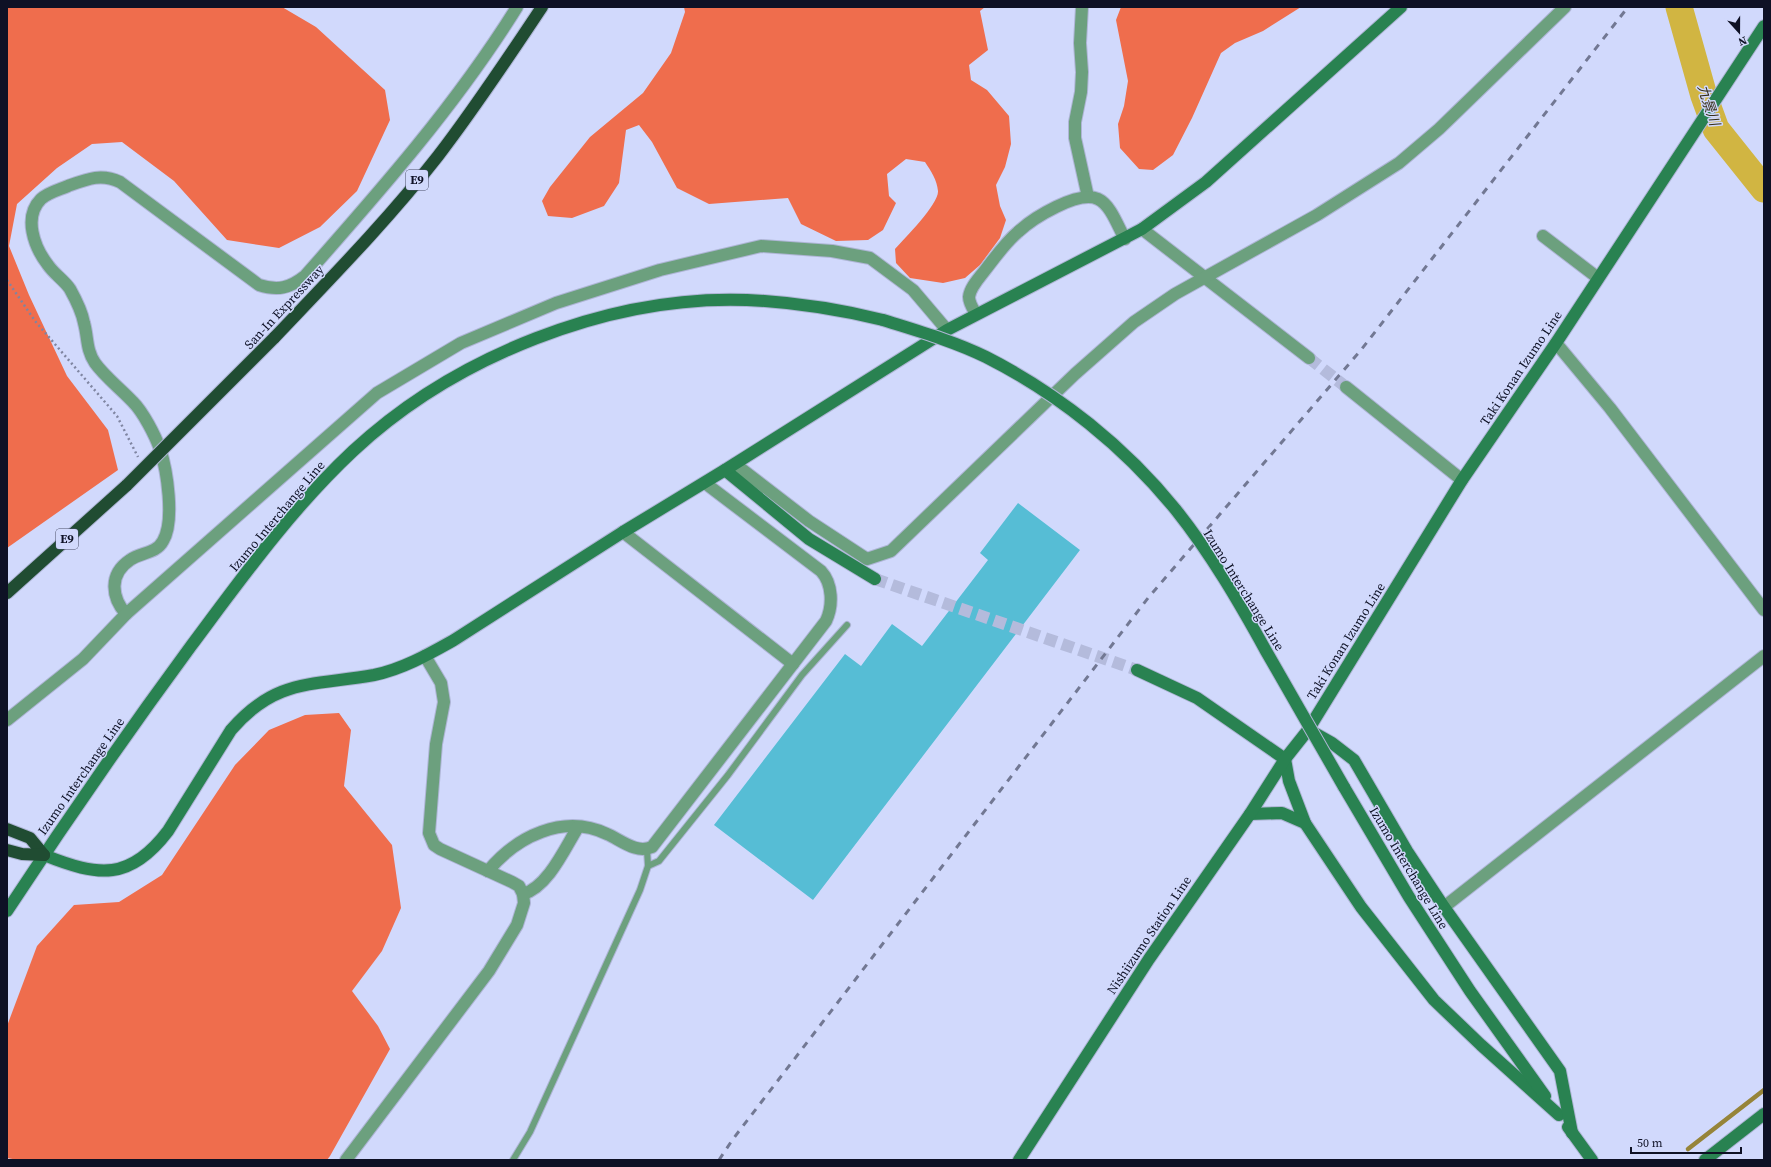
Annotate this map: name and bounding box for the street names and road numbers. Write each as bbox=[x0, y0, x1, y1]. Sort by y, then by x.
road number: E9 bbox=[406, 170, 428, 190]
street label: San-In Expressway bbox=[241, 261, 328, 353]
street label: Taki Konan Izumo Line bbox=[1476, 307, 1566, 429]
street label: Izumo Interchange Line bbox=[226, 457, 329, 575]
street label: Izumo Interchange Line bbox=[1200, 526, 1288, 654]
road number: E9 bbox=[56, 529, 78, 549]
street label: Taki Konan Izumo Line bbox=[1303, 579, 1389, 703]
street label: Izumo Interchange Line bbox=[34, 714, 128, 838]
street label: Izumo Interchange Line bbox=[1366, 804, 1453, 933]
street label: Nishiizumo Station Line bbox=[1103, 872, 1195, 998]

